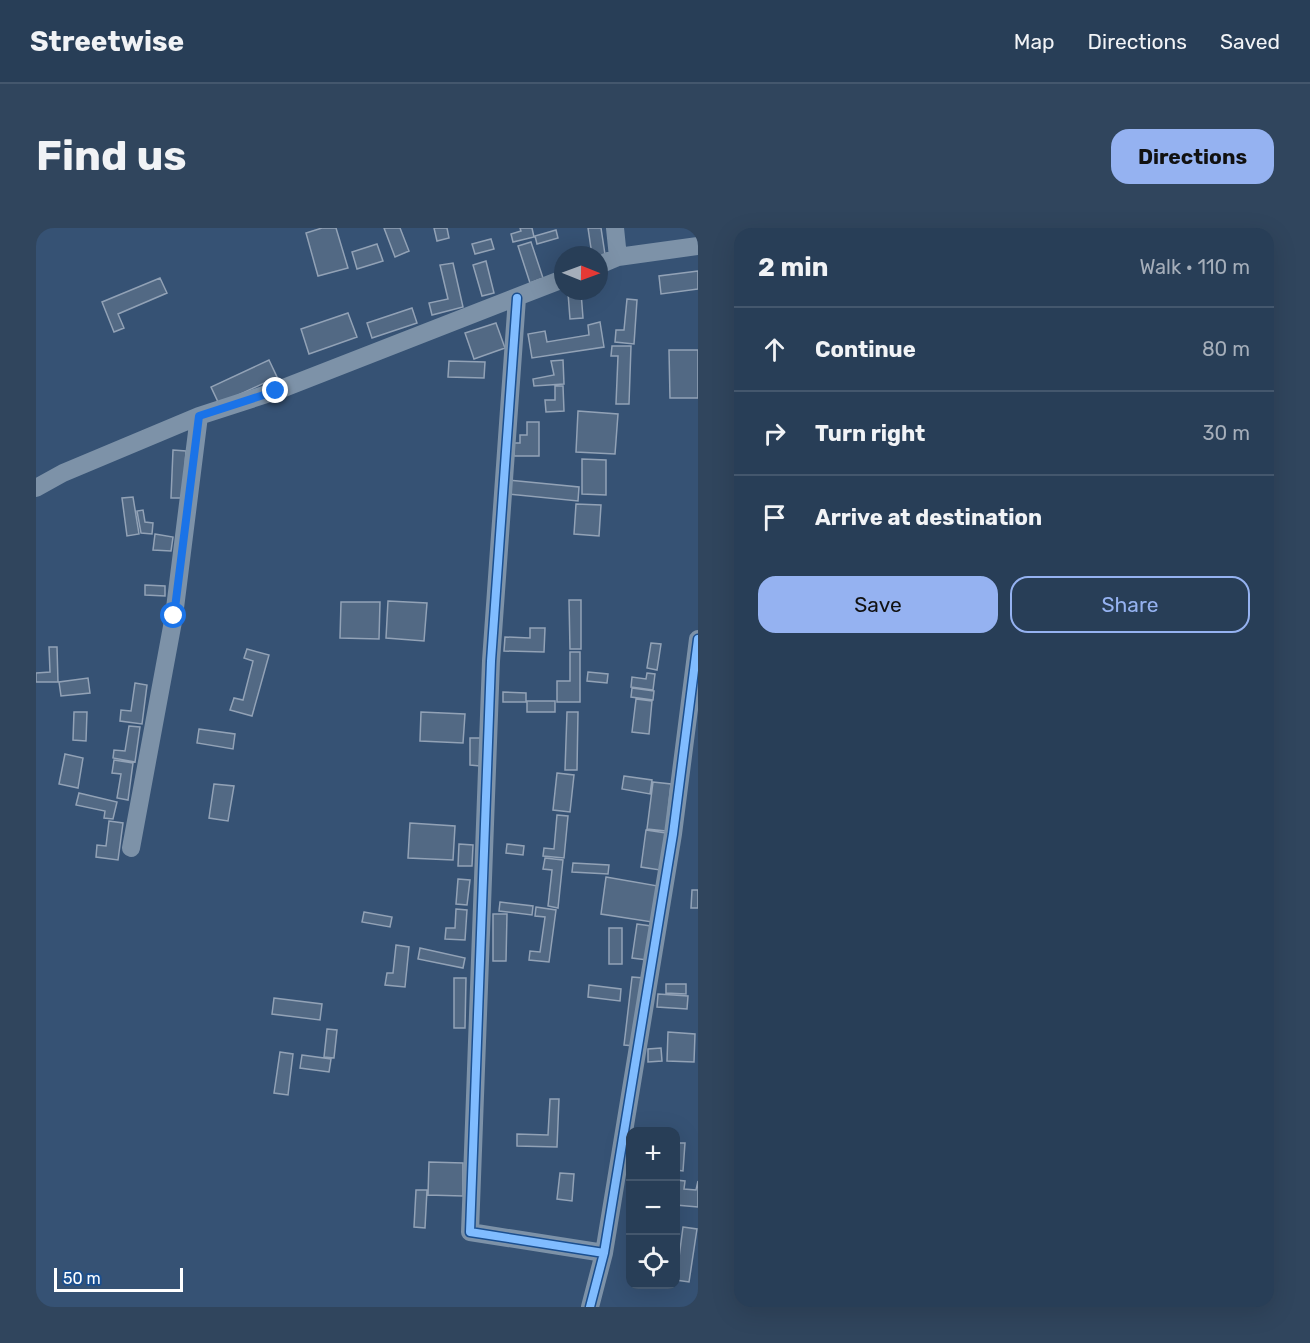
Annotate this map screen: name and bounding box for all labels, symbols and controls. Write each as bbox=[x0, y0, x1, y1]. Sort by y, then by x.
text: Streetwise bbox=[30, 25, 184, 58]
text: Map bbox=[1014, 29, 1055, 54]
text: Directions bbox=[1088, 29, 1187, 54]
text: Saved bbox=[1220, 29, 1280, 54]
button: Directions bbox=[1111, 129, 1274, 184]
text: Find us bbox=[36, 131, 187, 181]
north arrow bbox=[554, 246, 608, 300]
text: 2 min bbox=[758, 252, 828, 283]
text: Walk · 110 m bbox=[1139, 255, 1250, 279]
icon: ahead bbox=[758, 333, 791, 366]
text: Continue bbox=[815, 336, 916, 363]
text: 80 m bbox=[1202, 337, 1250, 361]
route end bbox=[262, 377, 288, 403]
icon: right bbox=[758, 417, 791, 450]
text: Turn right bbox=[815, 420, 925, 447]
text: 30 m bbox=[1203, 421, 1250, 445]
icon: arrive bbox=[758, 501, 791, 534]
text: Arrive at destination bbox=[815, 504, 1042, 531]
button: Save bbox=[758, 576, 998, 633]
button: Share bbox=[1010, 576, 1250, 633]
route start bbox=[160, 602, 186, 628]
map controls bbox=[626, 1127, 680, 1289]
button: + bbox=[626, 1127, 680, 1181]
button: − bbox=[626, 1181, 680, 1235]
button: locate bbox=[626, 1235, 680, 1289]
scale bar bbox=[54, 1265, 183, 1292]
text: 50 m bbox=[63, 1269, 101, 1288]

